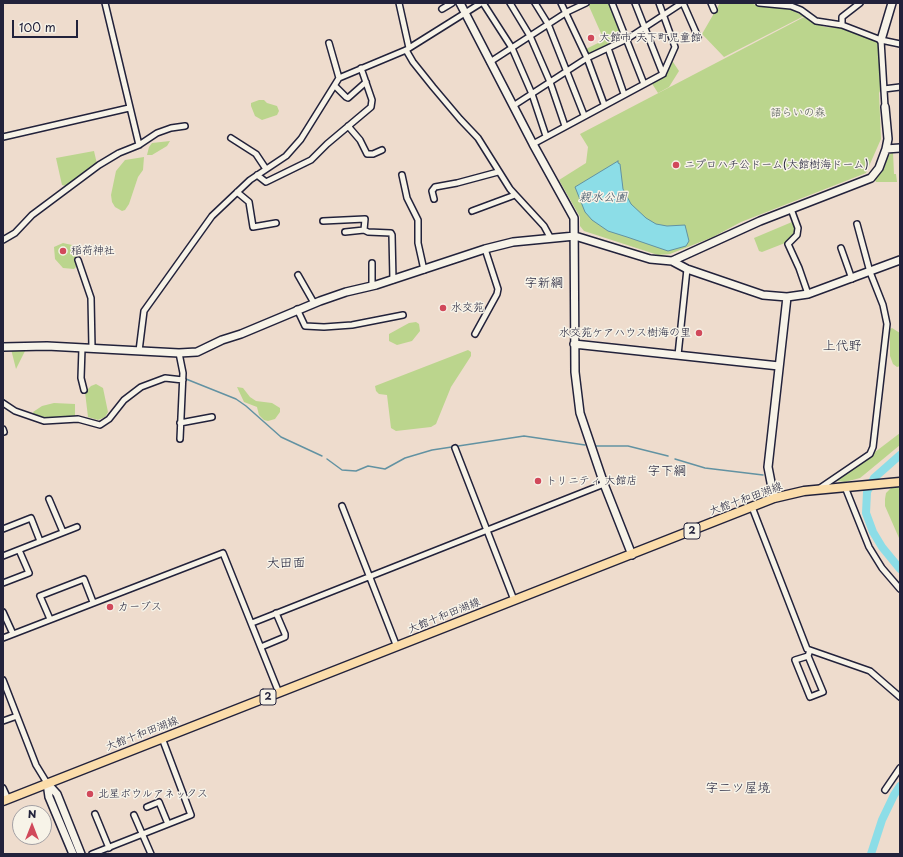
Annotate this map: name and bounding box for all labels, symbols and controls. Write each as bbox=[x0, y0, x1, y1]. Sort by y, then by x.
scale bar bbox=[14, 12, 80, 38]
text: 100 m bbox=[19, 18, 56, 36]
place label: 大館市 天下町児童館 bbox=[599, 31, 702, 45]
marker: 大館市 天下町児童館 bbox=[586, 33, 596, 43]
park label: 語らいの森 bbox=[771, 106, 825, 120]
place label: ニプロハチ公ドーム(大館樹海ドーム) bbox=[684, 158, 869, 172]
marker: ニプロハチ公ドーム(大館樹海ドーム) bbox=[671, 160, 681, 170]
water label: 親水公園 bbox=[579, 191, 627, 205]
place label: 稲荷神社 bbox=[71, 244, 115, 258]
marker: 稲荷神社 bbox=[58, 246, 68, 256]
district label: 字新綱 bbox=[525, 275, 563, 291]
place label: 水交苑 bbox=[451, 301, 484, 315]
marker: 水交苑 bbox=[438, 303, 448, 313]
place label: 水交苑ケアハウス樹海の里 bbox=[559, 326, 691, 340]
marker: 水交苑ケアハウス樹海の里 bbox=[694, 328, 704, 338]
district label: 上代野 bbox=[823, 338, 861, 354]
district label: 字下綱 bbox=[648, 463, 686, 479]
place label: トリニティ 大館店 bbox=[546, 474, 638, 488]
marker: トリニティ 大館店 bbox=[533, 476, 543, 486]
street label: 大館十和田湖線 bbox=[708, 480, 784, 518]
road number: 2 bbox=[684, 523, 700, 539]
district label: 大田面 bbox=[267, 555, 305, 571]
street label: 大館十和田湖線 bbox=[406, 595, 482, 637]
place label: カーブス bbox=[118, 600, 162, 614]
marker: カーブス bbox=[105, 602, 115, 612]
road number: 2 bbox=[260, 689, 276, 705]
street label: 大館十和田湖線 bbox=[104, 714, 180, 754]
district label: 字二ツ屋境 bbox=[706, 780, 770, 796]
place label: 北星ボウルアネックス bbox=[98, 787, 208, 801]
marker: 北星ボウルアネックス bbox=[85, 789, 95, 799]
north arrow bbox=[12, 805, 52, 845]
text: N bbox=[28, 805, 36, 822]

